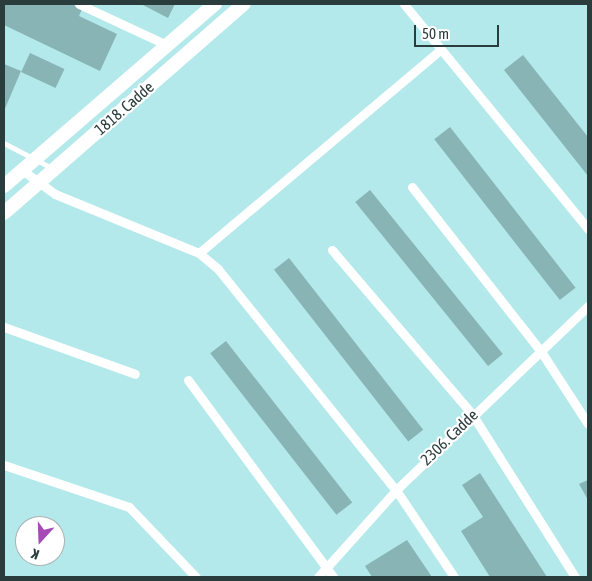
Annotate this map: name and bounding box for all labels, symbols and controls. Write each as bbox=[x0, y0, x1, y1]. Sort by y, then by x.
scale bar bbox=[417, 15, 502, 47]
text: 50 m bbox=[422, 25, 449, 42]
street label: 1818. Cadde bbox=[90, 77, 158, 139]
street label: 2306. Cadde bbox=[416, 405, 482, 469]
north arrow bbox=[15, 516, 65, 566]
text: K bbox=[29, 545, 41, 563]

